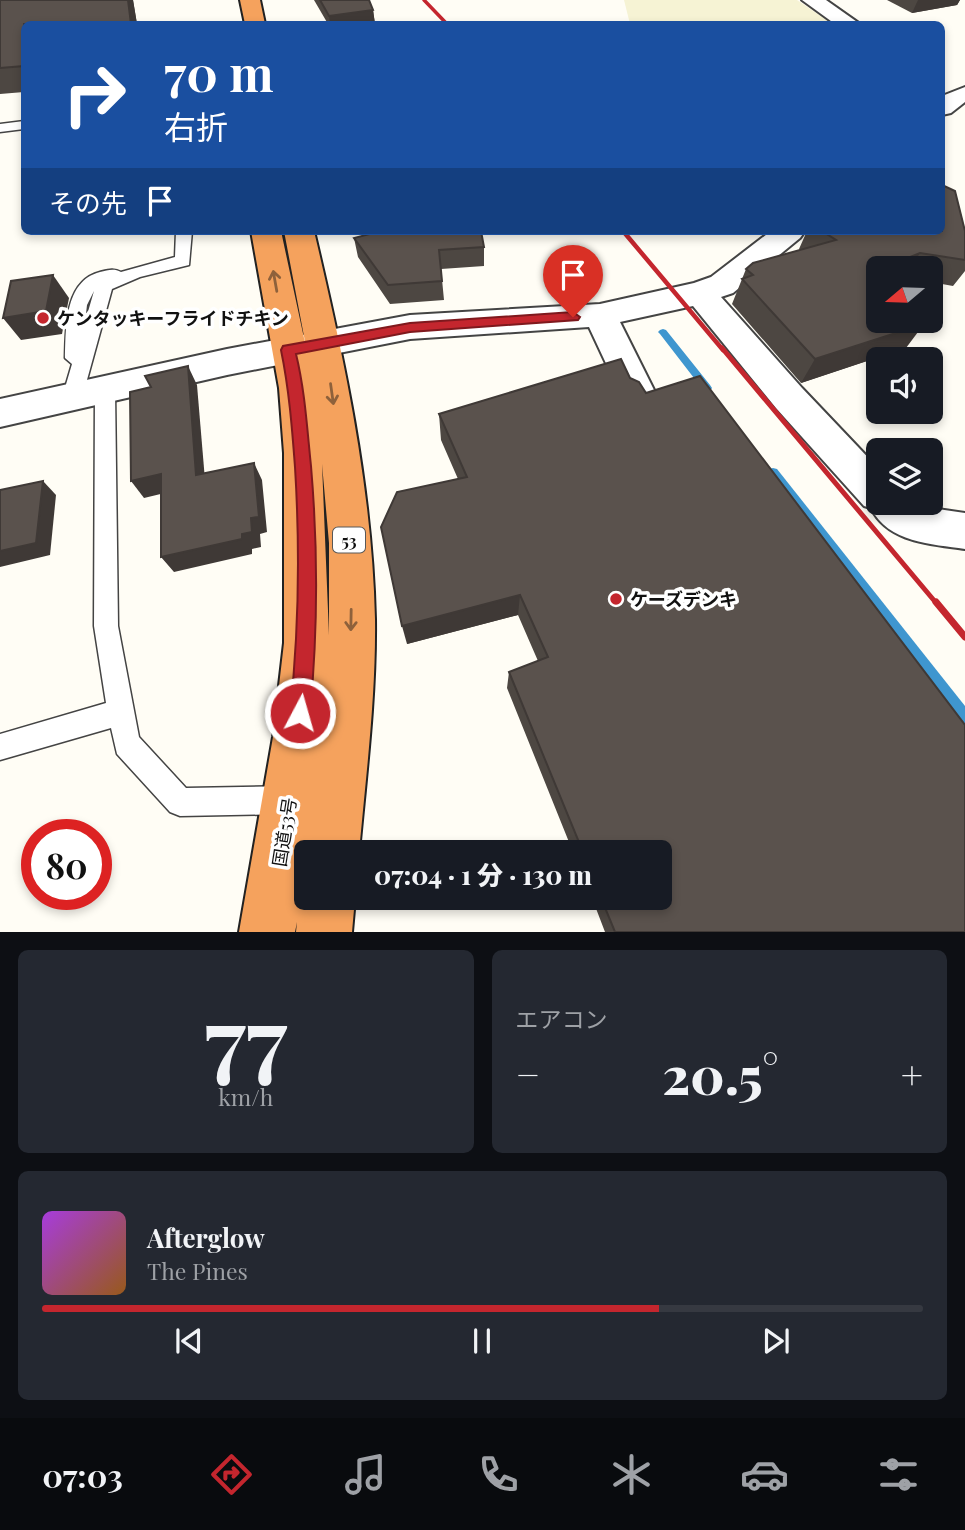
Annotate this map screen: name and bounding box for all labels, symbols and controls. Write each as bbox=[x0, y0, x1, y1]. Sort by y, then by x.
text: 70 m bbox=[164, 39, 274, 104]
icon: right bbox=[49, 49, 140, 140]
text: 右折 bbox=[164, 104, 228, 147]
icon: arrive bbox=[141, 182, 179, 220]
text: その先 bbox=[49, 185, 127, 220]
pin bbox=[543, 245, 603, 317]
icon: arrive bbox=[554, 256, 592, 294]
north arrow bbox=[866, 256, 943, 332]
map controls bbox=[866, 256, 943, 515]
one-way arrow bbox=[268, 270, 281, 293]
place label: ケンタッキーフライドチキン bbox=[57, 306, 289, 330]
marker: ケンタッキーフライドチキン bbox=[35, 310, 51, 326]
button: sound bbox=[866, 347, 943, 424]
one-way arrow bbox=[325, 382, 338, 405]
button: layers bbox=[866, 438, 943, 515]
road number: 53 bbox=[333, 527, 365, 552]
place label: ケーズデンキ bbox=[630, 587, 737, 611]
marker: ケーズデンキ bbox=[608, 591, 624, 607]
one-way arrow bbox=[345, 609, 358, 632]
position arrow bbox=[263, 676, 337, 750]
street label: 国道53号 bbox=[267, 796, 301, 868]
speed limit sign: 80 bbox=[21, 819, 112, 910]
text: 07:04 · 1 分 · 130 m bbox=[374, 857, 592, 892]
text: 77 bbox=[204, 975, 287, 1096]
text: エアコン bbox=[516, 1003, 608, 1034]
text: 20.5° bbox=[662, 1039, 778, 1108]
text: − bbox=[516, 1048, 540, 1099]
text: + bbox=[901, 1048, 923, 1099]
text: km/h bbox=[218, 1081, 273, 1112]
text: Afterglow bbox=[147, 1220, 265, 1255]
text: The Pines bbox=[147, 1255, 248, 1286]
icon: previous bbox=[170, 1322, 208, 1360]
icon: pause bbox=[463, 1322, 501, 1360]
icon: next bbox=[757, 1322, 795, 1360]
icon: directions bbox=[207, 1450, 256, 1499]
icon: music bbox=[341, 1450, 390, 1499]
icon: phone bbox=[474, 1450, 523, 1499]
icon: climate bbox=[607, 1450, 656, 1499]
icon: car bbox=[740, 1450, 789, 1499]
icon: filters bbox=[874, 1450, 923, 1499]
text: 07:03 bbox=[42, 1453, 123, 1496]

